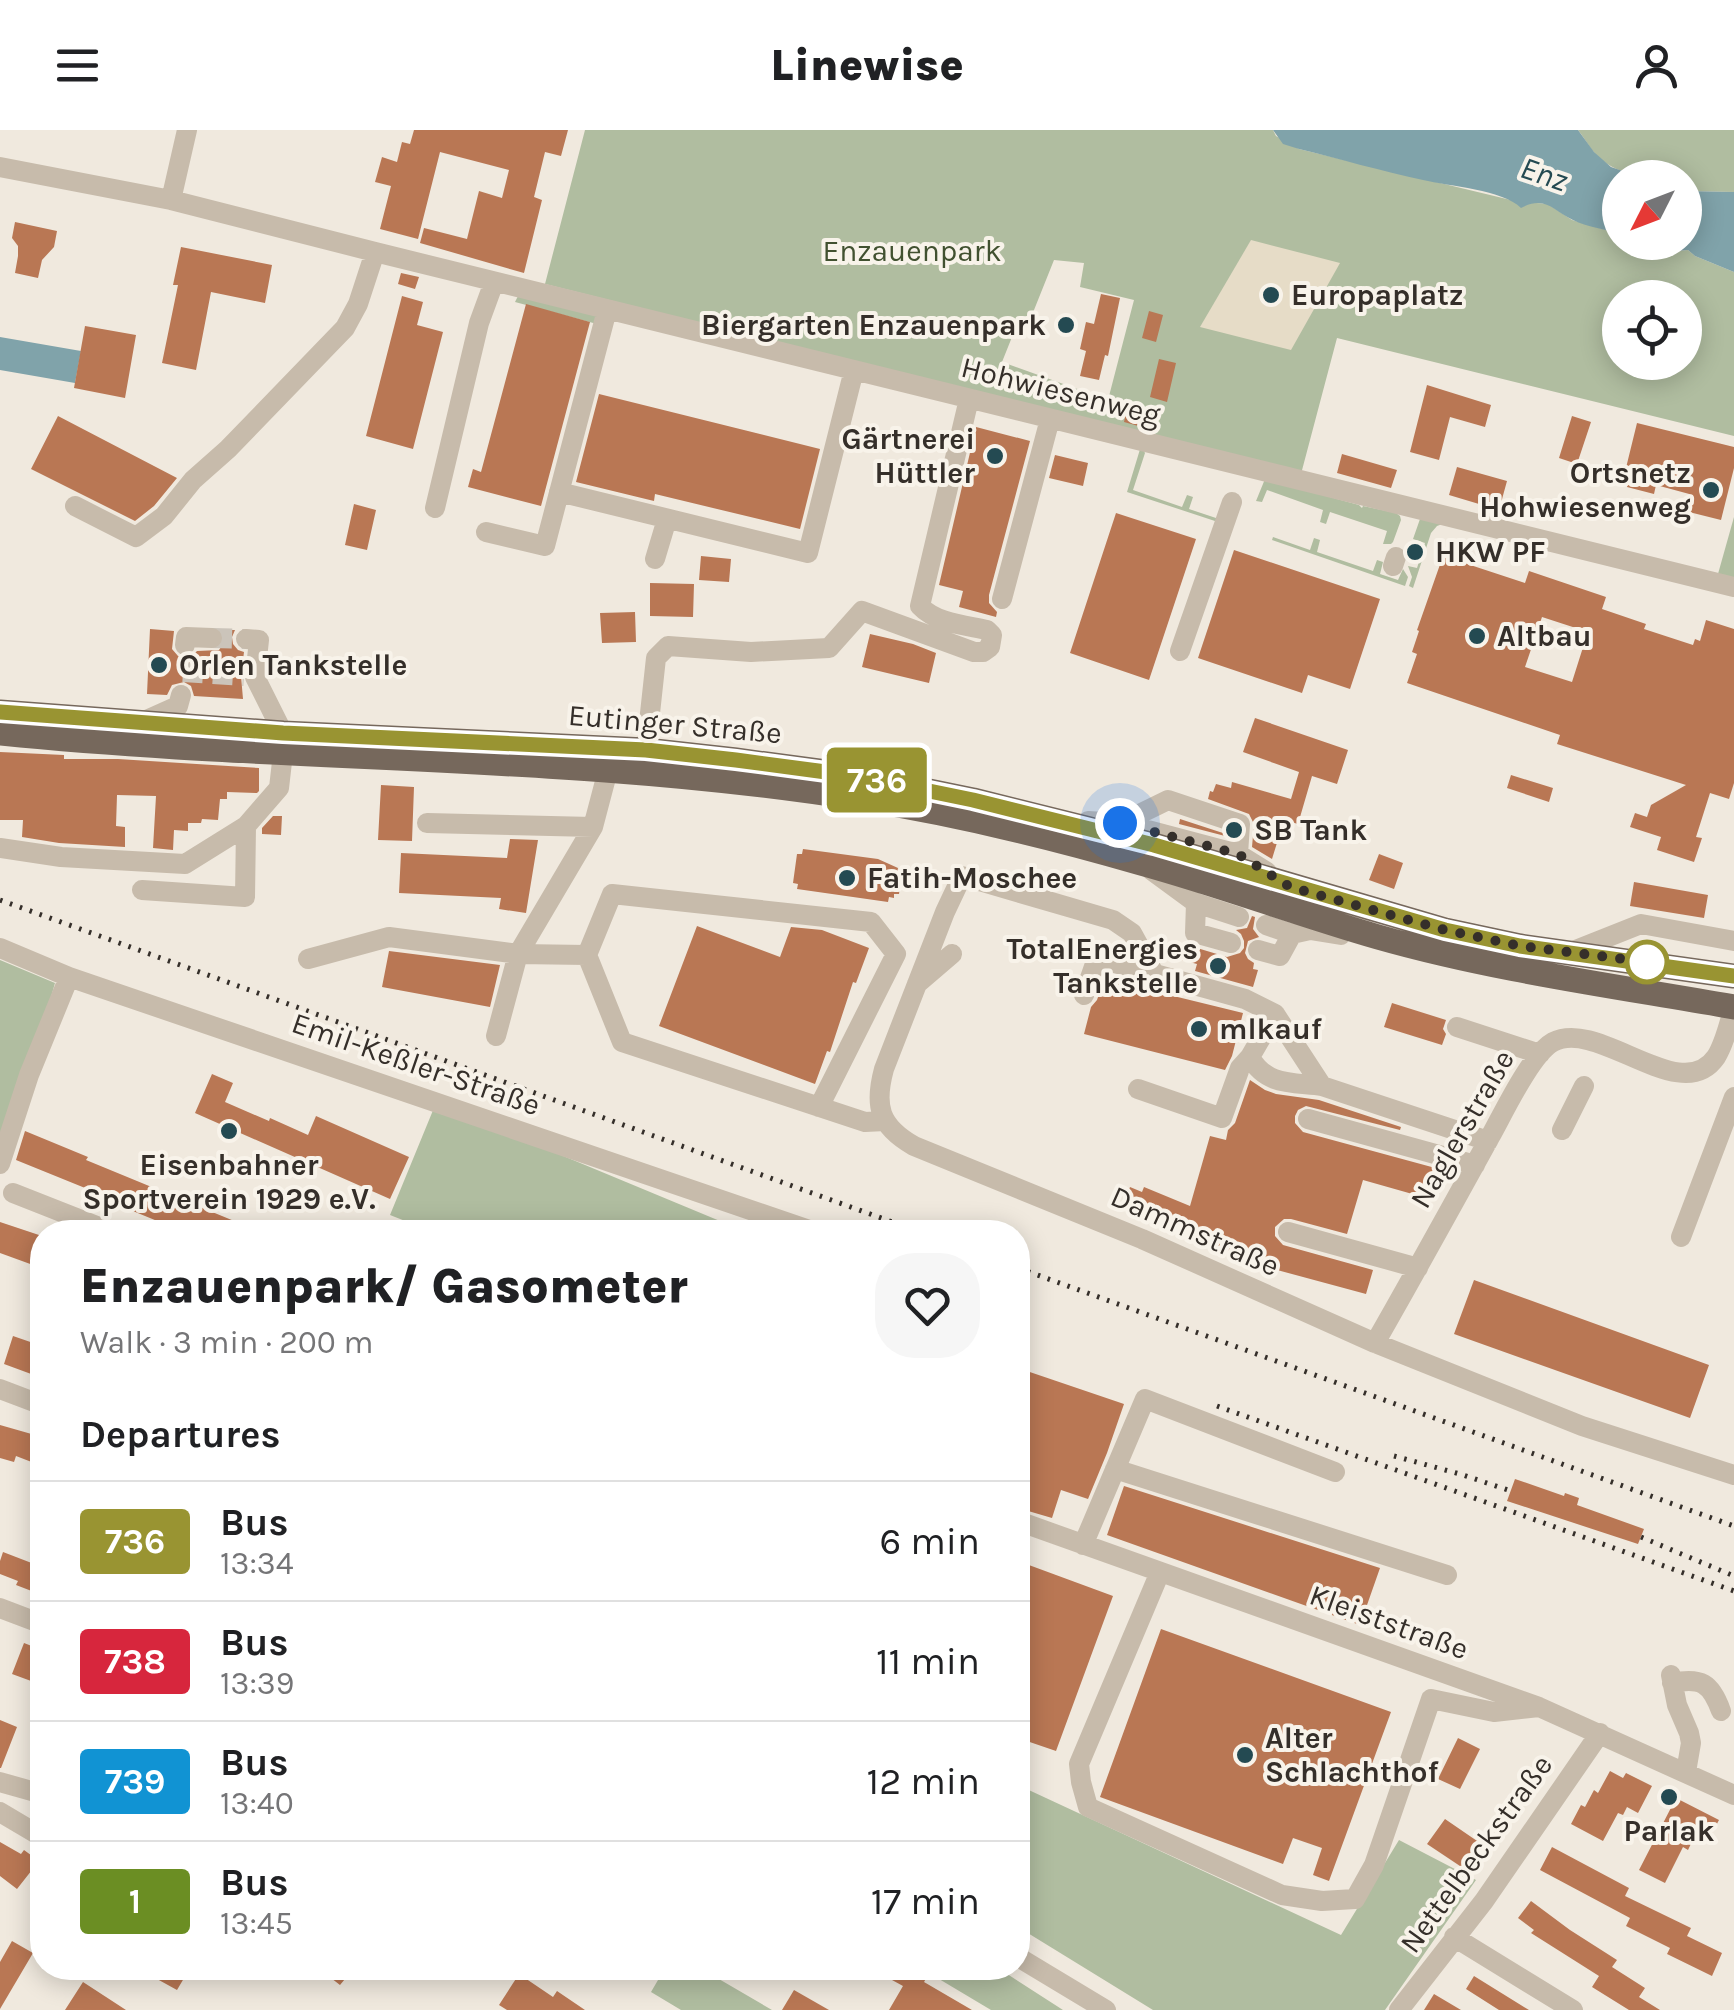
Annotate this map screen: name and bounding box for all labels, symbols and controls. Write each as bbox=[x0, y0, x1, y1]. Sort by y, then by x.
icon: menu bbox=[50, 38, 105, 93]
icon: person bbox=[1629, 38, 1684, 93]
text: Linewise bbox=[770, 39, 964, 91]
water label: Enz bbox=[1516, 149, 1573, 199]
north arrow bbox=[1602, 160, 1702, 260]
map controls bbox=[1602, 160, 1702, 380]
park label: Enzauenpark bbox=[822, 233, 1002, 269]
place label: Europaplatz bbox=[1291, 277, 1464, 313]
button: locate bbox=[1602, 280, 1702, 380]
marker: Europaplatz bbox=[1260, 284, 1282, 306]
place label: Biergarten Enzauenpark bbox=[701, 307, 1046, 343]
marker: Biergarten Enzauenpark bbox=[1055, 314, 1077, 336]
street label: Hohwiesenweg bbox=[958, 349, 1164, 433]
place label: Gärtnerei Hüttler bbox=[841, 421, 975, 491]
marker: Gärtnerei Hüttler bbox=[984, 445, 1006, 467]
place label: Ortsnetz Hohwiesenweg bbox=[1479, 455, 1691, 525]
marker: Ortsnetz Hohwiesenweg bbox=[1700, 479, 1722, 501]
place label: HKW PF bbox=[1435, 534, 1546, 570]
marker: HKW PF bbox=[1404, 541, 1426, 563]
place label: Altbau bbox=[1497, 618, 1592, 654]
marker: Altbau bbox=[1466, 625, 1488, 647]
place label: Orlen Tankstelle bbox=[179, 647, 407, 683]
marker: Orlen Tankstelle bbox=[148, 654, 170, 676]
street label: Eutinger Straße bbox=[567, 697, 783, 751]
line badge: 736 bbox=[820, 748, 934, 812]
text: 736 bbox=[847, 760, 907, 801]
your location bbox=[1095, 798, 1145, 848]
place label: SB Tank bbox=[1254, 812, 1367, 848]
marker: SB Tank bbox=[1223, 819, 1245, 841]
place label: Fatih-Moschee bbox=[867, 860, 1077, 896]
marker: Fatih-Moschee bbox=[836, 867, 858, 889]
place label: TotalEnergies Tankstelle bbox=[1007, 931, 1198, 1001]
unlabelled marker bbox=[1626, 941, 1668, 983]
marker: TotalEnergies Tankstelle bbox=[1207, 955, 1229, 977]
street label: Emil-Keßler-Straße bbox=[287, 1005, 545, 1123]
place label: mlkauf bbox=[1219, 1011, 1323, 1047]
marker: mlkauf bbox=[1188, 1018, 1210, 1040]
street label: Naglerstraße bbox=[1402, 1043, 1522, 1215]
marker: Eisenbahner Sportverein 1929 e.V. bbox=[218, 1120, 240, 1142]
place label: Eisenbahner Sportverein 1929 e.V. bbox=[82, 1147, 376, 1217]
street label: Dammstraße bbox=[1105, 1178, 1285, 1284]
button: heart bbox=[875, 1253, 980, 1358]
text: Enzauenpark/ Gasometer bbox=[80, 1258, 688, 1314]
text: Walk · 3 min · 200 m bbox=[80, 1324, 373, 1361]
text: Departures bbox=[80, 1412, 280, 1457]
text: Bus bbox=[220, 1500, 289, 1545]
text: 6 min bbox=[879, 1519, 980, 1564]
text: 736 bbox=[105, 1521, 165, 1562]
text: 13:34 bbox=[220, 1545, 294, 1582]
street label: Kleiststraße bbox=[1305, 1577, 1473, 1667]
text: Bus bbox=[220, 1620, 289, 1665]
text: 11 min bbox=[876, 1639, 980, 1684]
text: 738 bbox=[104, 1641, 166, 1682]
text: 13:39 bbox=[220, 1665, 294, 1702]
place label: Alter Schlachthof bbox=[1265, 1720, 1439, 1790]
text: Bus bbox=[220, 1740, 289, 1785]
marker: Alter Schlachthof bbox=[1234, 1744, 1256, 1766]
street label: Nettelbeckstraße bbox=[1392, 1748, 1560, 1960]
text: 12 min bbox=[867, 1759, 980, 1804]
text: 739 bbox=[105, 1761, 165, 1802]
text: 13:40 bbox=[220, 1785, 294, 1822]
marker: Parlak bbox=[1658, 1786, 1680, 1808]
place label: Parlak bbox=[1623, 1813, 1715, 1849]
text: Bus bbox=[220, 1860, 289, 1905]
text: 17 min bbox=[871, 1879, 980, 1924]
text: 1 bbox=[129, 1881, 141, 1922]
text: 13:45 bbox=[220, 1905, 293, 1942]

